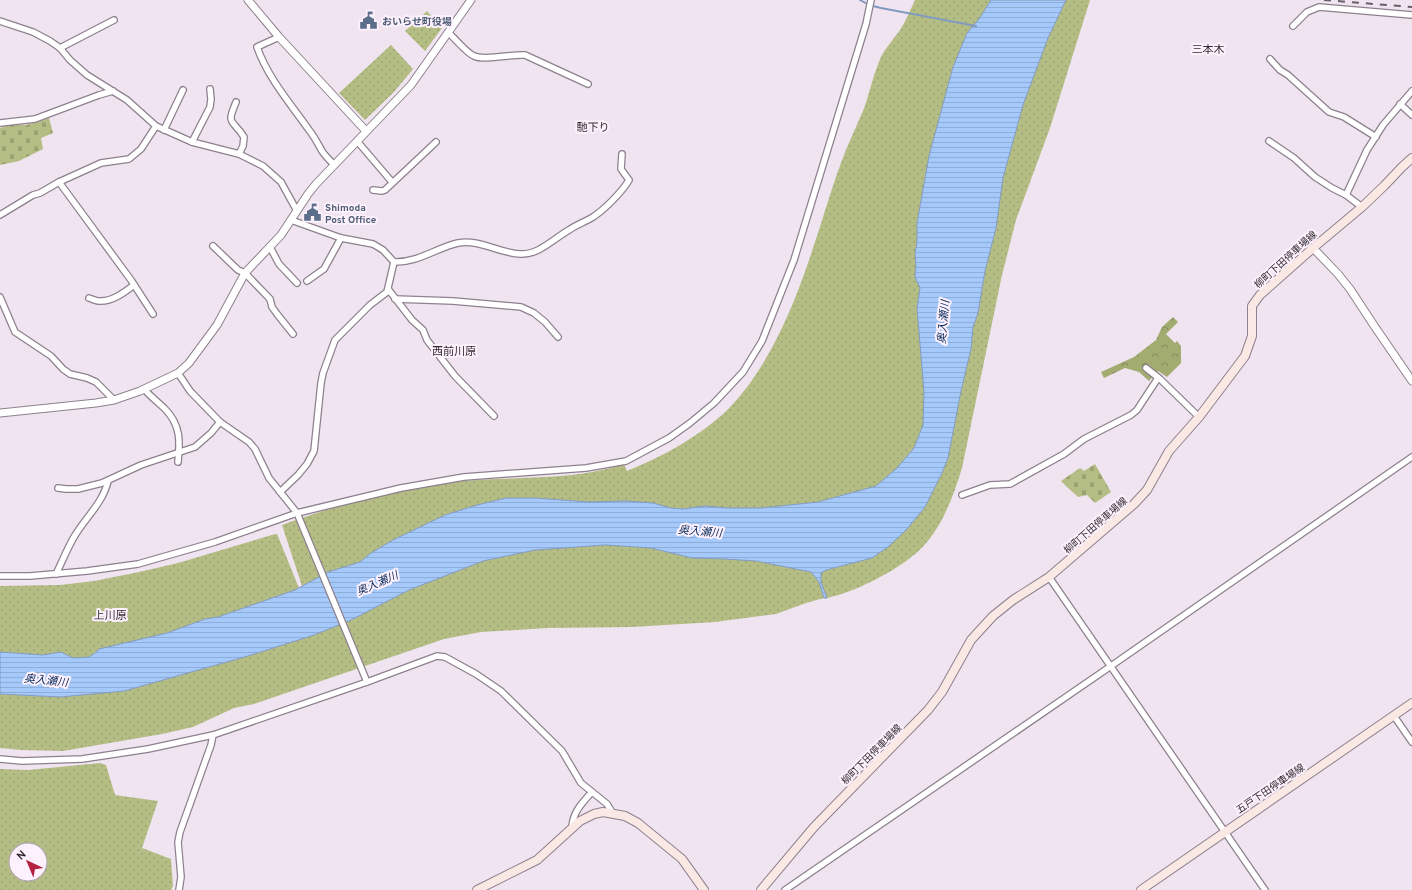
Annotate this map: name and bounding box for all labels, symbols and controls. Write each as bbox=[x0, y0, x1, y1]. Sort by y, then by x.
public building icon: おいらせ町役場 bbox=[359, 11, 379, 31]
place label: おいらせ町役場 bbox=[382, 16, 452, 29]
district label: 三本木 bbox=[1192, 43, 1225, 57]
district label: 馳下り bbox=[577, 121, 610, 135]
place label: Shimoda Post Office bbox=[325, 202, 377, 227]
public building icon: Shimoda Post Office bbox=[302, 203, 322, 223]
street label: 柳町下田停車場線 bbox=[1252, 229, 1320, 292]
water label: 奥入瀬川 bbox=[935, 299, 953, 345]
district label: 西前川原 bbox=[432, 345, 476, 359]
street label: 柳町下田停車場線 bbox=[1062, 495, 1130, 557]
water label: 奥入瀬川 bbox=[677, 523, 723, 541]
water label: 奥入瀬川 bbox=[354, 568, 401, 599]
district label: 上川原 bbox=[94, 609, 127, 623]
water label: 奥入瀬川 bbox=[23, 672, 70, 690]
street label: 柳町下田停車場線 bbox=[839, 722, 905, 788]
street label: 五戸下田停車場線 bbox=[1234, 761, 1308, 817]
north arrow bbox=[8, 842, 48, 882]
text: N bbox=[14, 848, 29, 863]

